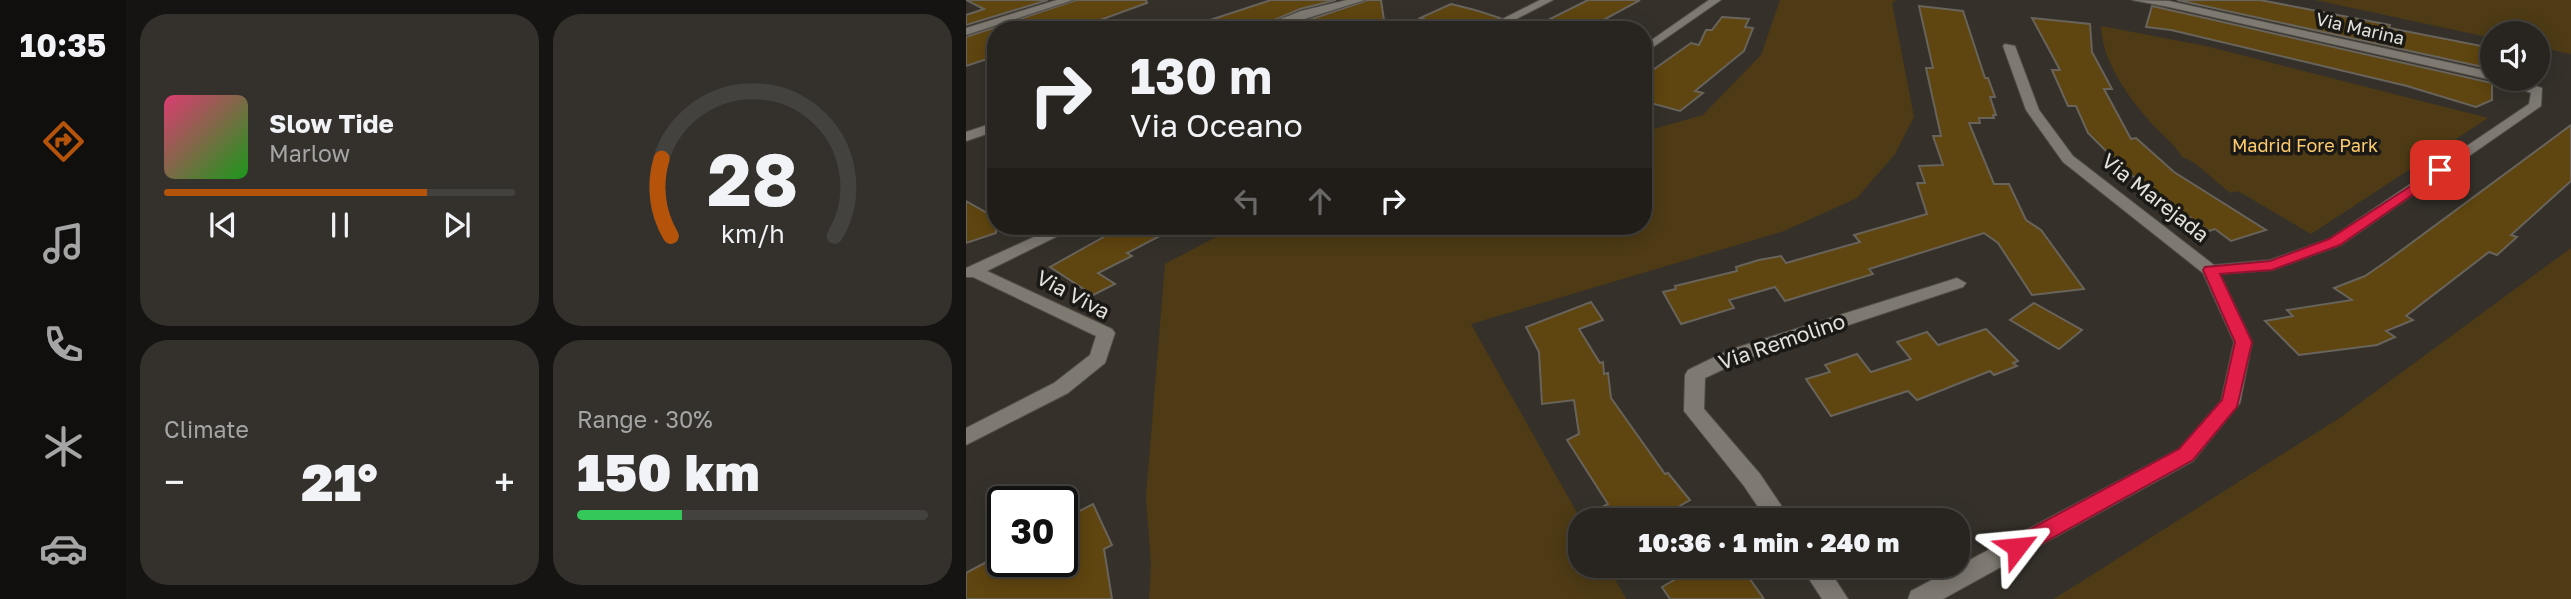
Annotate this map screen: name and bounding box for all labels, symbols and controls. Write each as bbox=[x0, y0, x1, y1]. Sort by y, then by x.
street label: Via Marina bbox=[2314, 7, 2407, 49]
map controls bbox=[2480, 21, 2550, 91]
button: sound bbox=[2480, 21, 2550, 91]
text: 10:35 bbox=[20, 26, 106, 64]
text: 130 m bbox=[1130, 46, 1272, 105]
icon: right bbox=[1015, 49, 1106, 140]
text: Via Oceano bbox=[1130, 106, 1303, 144]
text: Slow Tide bbox=[269, 108, 394, 139]
icon: directions bbox=[39, 117, 88, 166]
park label: Madrid Fore Park bbox=[2232, 134, 2378, 156]
text: 28 bbox=[707, 135, 798, 222]
text: Marlow bbox=[269, 139, 350, 167]
pin bbox=[2410, 140, 2470, 200]
street label: Via Marejada bbox=[2097, 147, 2215, 247]
icon: arrive bbox=[2421, 151, 2459, 189]
icon: left bbox=[1228, 182, 1266, 220]
icon: ahead bbox=[1301, 182, 1339, 220]
icon: right bbox=[1374, 182, 1412, 220]
icon: previous bbox=[204, 206, 242, 244]
icon: pause bbox=[321, 206, 359, 244]
icon: next bbox=[438, 206, 476, 244]
text: km/h bbox=[721, 218, 784, 249]
icon: music bbox=[39, 219, 88, 268]
street label: Via Viva bbox=[1032, 264, 1115, 324]
street label: Via Remolino bbox=[1715, 307, 1848, 375]
icon: phone bbox=[39, 320, 88, 369]
text: Range · 30% bbox=[577, 405, 712, 433]
text: Climate bbox=[164, 415, 249, 443]
icon: climate bbox=[39, 422, 88, 471]
text: 150 km bbox=[577, 440, 760, 502]
text: 21° bbox=[301, 450, 378, 512]
text: − bbox=[164, 459, 185, 504]
text: + bbox=[494, 459, 515, 504]
speed limit sign: 30 bbox=[987, 486, 1078, 577]
position arrow bbox=[1980, 510, 2054, 584]
icon: car bbox=[39, 524, 88, 573]
text: 10:36 · 1 min · 240 m bbox=[1639, 527, 1899, 558]

